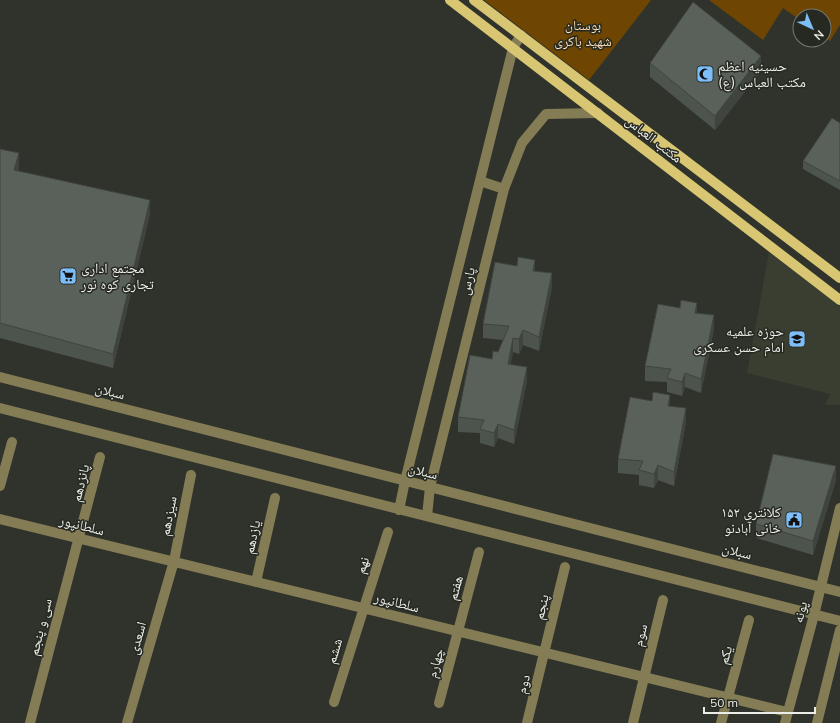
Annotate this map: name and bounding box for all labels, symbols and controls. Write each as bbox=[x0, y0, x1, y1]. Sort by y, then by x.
north arrow bbox=[792, 8, 832, 48]
park label: بوستان شهید باکری bbox=[554, 16, 612, 50]
text: N bbox=[811, 27, 827, 43]
place label: حسینیه اعظم مکتب العباس (ع) bbox=[718, 57, 806, 92]
mosque icon: حسینیه اعظم مکتب العباس (ع) bbox=[695, 64, 715, 84]
street label: مکتب العباس bbox=[622, 111, 686, 167]
place label: مجتمع اداری تجاری کوه نور bbox=[80, 259, 154, 293]
street label: پارس bbox=[455, 265, 479, 297]
supermarket icon: مجتمع اداری تجاری کوه نور bbox=[58, 266, 78, 286]
place label: حوزه علمیه امام حسن عسکری bbox=[693, 322, 784, 357]
school or university icon: حوزه علمیه امام حسن عسکری bbox=[787, 329, 807, 349]
street label: سبلان bbox=[93, 379, 127, 403]
street label: سبلان bbox=[406, 459, 440, 483]
street label: پانزدهم bbox=[67, 462, 94, 504]
street label: سیزدهم bbox=[155, 495, 182, 538]
place label: کلانتری ۱۵۲ خانی آبادنو bbox=[721, 503, 781, 537]
street label: سلطانپور bbox=[57, 510, 106, 539]
public building icon: کلانتری ۱۵۲ خانی آبادنو bbox=[784, 510, 804, 530]
street label: یازدهم bbox=[240, 518, 265, 556]
street label: سبلان bbox=[720, 539, 754, 563]
street label: نهم bbox=[351, 554, 374, 576]
street label: هفتم bbox=[443, 574, 468, 603]
street label: سلطانپور bbox=[372, 587, 421, 616]
street label: پنجم bbox=[529, 592, 554, 622]
street label: سی و پنجم bbox=[24, 597, 57, 658]
street label: پونه bbox=[789, 599, 812, 625]
street label: اسعدی bbox=[124, 619, 150, 657]
street label: سوم bbox=[629, 622, 652, 648]
street label: ششم bbox=[322, 636, 347, 666]
street label: یکم bbox=[714, 643, 737, 667]
street label: چهارم bbox=[422, 646, 449, 680]
street label: دوم bbox=[512, 672, 535, 696]
scale bar bbox=[704, 689, 815, 715]
text: 50 m bbox=[710, 695, 738, 710]

